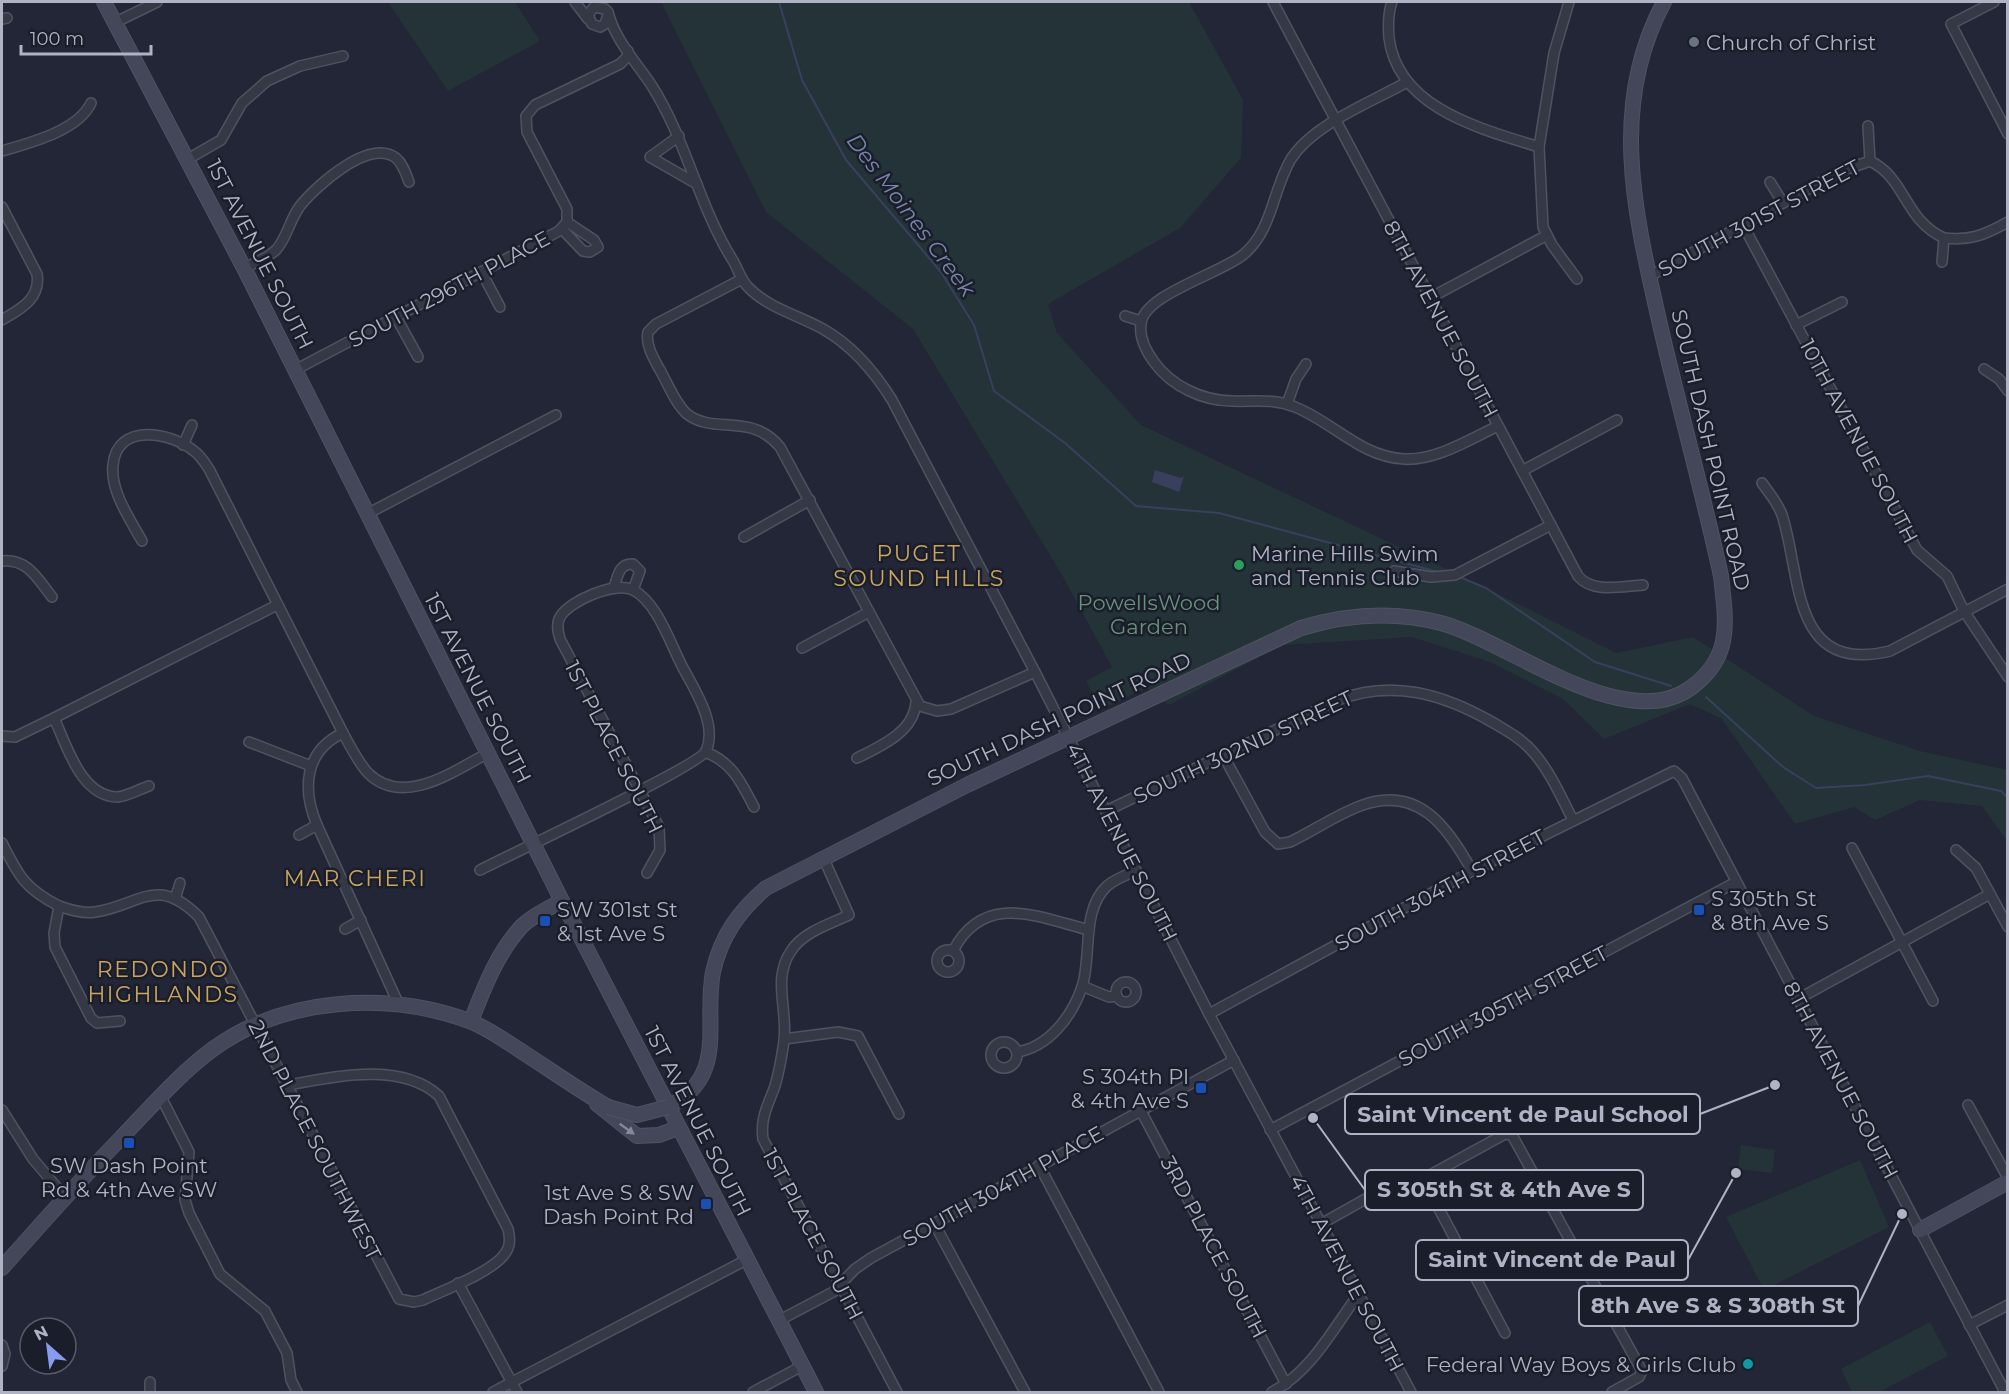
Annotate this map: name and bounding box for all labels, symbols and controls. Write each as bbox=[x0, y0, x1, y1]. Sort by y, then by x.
scale bar bbox=[21, 18, 152, 56]
text: 100 m bbox=[30, 28, 84, 50]
place label: Church of Christ bbox=[1706, 30, 1876, 55]
marker: Church of Christ bbox=[1687, 35, 1701, 49]
water label: Des Moines Creek bbox=[841, 128, 982, 303]
street label: SOUTH 301ST STREET bbox=[1654, 154, 1864, 282]
street label: 1ST AVENUE SOUTH bbox=[201, 155, 319, 353]
street label: 8TH AVENUE SOUTH bbox=[1378, 216, 1504, 422]
street label: SOUTH 296TH PLACE bbox=[344, 225, 554, 353]
street label: SOUTH DASH POINT ROAD bbox=[1666, 307, 1756, 593]
street label: 10TH AVENUE SOUTH bbox=[1795, 335, 1923, 547]
district label: PUGET SOUND HILLS bbox=[833, 540, 1005, 592]
place label: Marine Hills Swim and Tennis Club bbox=[1251, 541, 1439, 590]
marker: Marine Hills Swim and Tennis Club bbox=[1232, 558, 1246, 572]
street label: 1ST AVENUE SOUTH bbox=[419, 589, 537, 787]
park label: PowellsWood Garden bbox=[1078, 590, 1220, 639]
street label: SOUTH DASH POINT ROAD bbox=[923, 647, 1195, 791]
street label: 1ST PLACE SOUTH bbox=[560, 657, 668, 837]
street label: SOUTH 302ND STREET bbox=[1129, 685, 1357, 809]
street label: 4TH AVENUE SOUTH bbox=[1061, 739, 1183, 945]
street label: SOUTH 304TH STREET bbox=[1330, 824, 1550, 956]
district label: MAR CHERI bbox=[284, 865, 426, 892]
place label: S 305th St & 8th Ave S bbox=[1711, 886, 1829, 935]
place label: SW 301st St & 1st Ave S bbox=[557, 897, 678, 946]
marker: S 305th St & 8th Ave S bbox=[1692, 903, 1706, 917]
marker: SW 301st St & 1st Ave S bbox=[538, 914, 552, 928]
street label: SOUTH 305TH STREET bbox=[1394, 940, 1612, 1072]
district label: REDONDO HIGHLANDS bbox=[87, 956, 239, 1008]
street label: 8TH AVENUE SOUTH bbox=[1778, 977, 1904, 1183]
street label: 2ND PLACE SOUTHWEST bbox=[244, 1016, 386, 1264]
street label: 1ST AVENUE SOUTH bbox=[639, 1022, 757, 1220]
place label: S 304th Pl & 4th Ave S bbox=[1071, 1064, 1189, 1113]
marker: S 304th Pl & 4th Ave S bbox=[1194, 1081, 1208, 1095]
callout: Saint Vincent de Paul School bbox=[1345, 1094, 1700, 1134]
text: Saint Vincent de Paul School bbox=[1357, 1101, 1689, 1128]
street label: SOUTH 304TH PLACE bbox=[898, 1120, 1108, 1252]
one-way arrow bbox=[618, 1123, 634, 1135]
marker: SW Dash Point Rd & 4th Ave SW bbox=[122, 1136, 136, 1150]
street label: 1ST PLACE SOUTH bbox=[757, 1144, 869, 1324]
street label: 3RD PLACE SOUTH bbox=[1155, 1152, 1273, 1342]
place label: SW Dash Point Rd & 4th Ave SW bbox=[41, 1153, 217, 1202]
street label: 4TH AVENUE SOUTH bbox=[1284, 1170, 1410, 1376]
callout: S 305th St & 4th Ave S bbox=[1365, 1170, 1643, 1210]
text: S 305th St & 4th Ave S bbox=[1377, 1176, 1631, 1203]
place label: 1st Ave S & SW Dash Point Rd bbox=[543, 1180, 694, 1229]
marker: 1st Ave S & SW Dash Point Rd bbox=[699, 1197, 713, 1211]
callout: Saint Vincent de Paul bbox=[1416, 1240, 1688, 1280]
text: Saint Vincent de Paul bbox=[1428, 1246, 1676, 1273]
callout: 8th Ave S & S 308th St bbox=[1579, 1286, 1858, 1326]
text: 8th Ave S & S 308th St bbox=[1591, 1292, 1846, 1319]
north arrow bbox=[18, 1316, 78, 1376]
text: N bbox=[31, 1322, 51, 1345]
place label: Federal Way Boys & Girls Club bbox=[1426, 1352, 1736, 1377]
marker: Federal Way Boys & Girls Club bbox=[1741, 1357, 1755, 1371]

